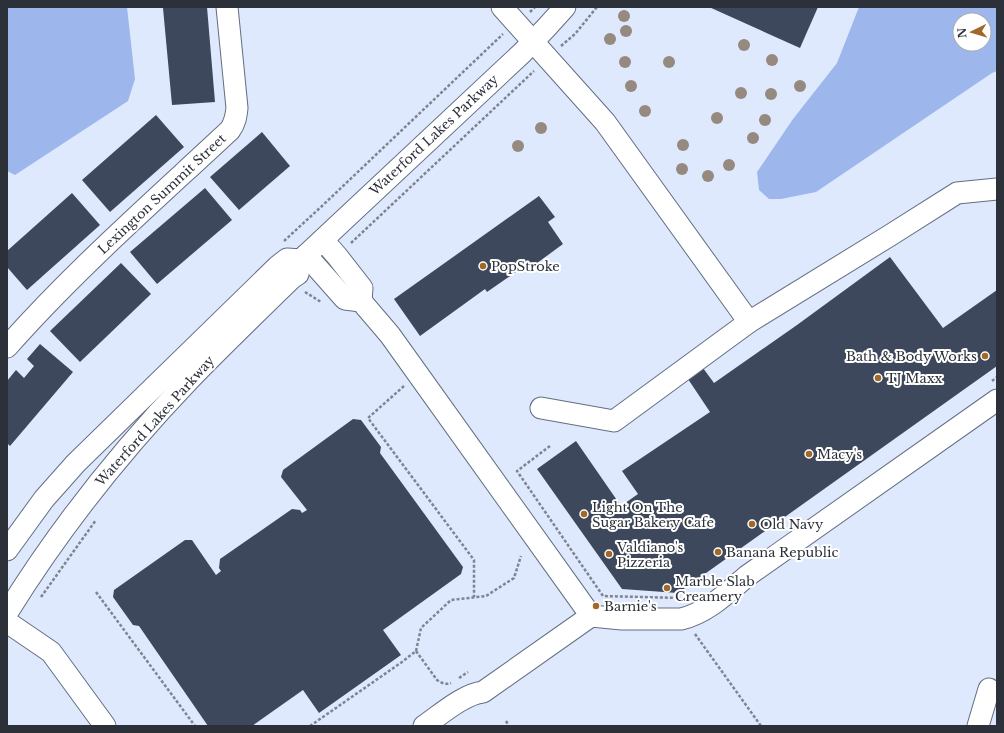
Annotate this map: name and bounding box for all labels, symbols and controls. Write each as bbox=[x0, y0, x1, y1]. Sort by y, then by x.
north arrow bbox=[952, 12, 992, 52]
text: N bbox=[955, 26, 969, 39]
street label: Waterford Lakes Parkway bbox=[365, 70, 502, 200]
street label: Lexington Summit Street bbox=[94, 130, 230, 258]
place label: PopStroke bbox=[491, 258, 560, 275]
marker: PopStroke bbox=[478, 261, 488, 271]
place label: Bath & Body Works bbox=[846, 348, 977, 365]
marker: Bath & Body Works bbox=[980, 351, 990, 361]
street label: Waterford Lakes Parkway bbox=[91, 352, 219, 491]
place label: TJ Maxx bbox=[886, 370, 943, 387]
marker: TJ Maxx bbox=[873, 373, 883, 383]
place label: Macy's bbox=[817, 446, 862, 463]
marker: Macy's bbox=[804, 449, 814, 459]
place label: Light On The Sugar Bakery Cafe bbox=[592, 499, 714, 531]
marker: Light On The Sugar Bakery Cafe bbox=[579, 509, 589, 519]
place label: Old Navy bbox=[760, 516, 824, 533]
marker: Old Navy bbox=[747, 519, 757, 529]
place label: Valdiano's Pizzeria bbox=[616, 539, 684, 571]
place label: Banana Republic bbox=[726, 544, 838, 561]
marker: Banana Republic bbox=[713, 547, 723, 557]
marker: Valdiano's Pizzeria bbox=[604, 549, 614, 559]
place label: Marble Slab Creamery bbox=[675, 573, 755, 605]
marker: Marble Slab Creamery bbox=[662, 583, 672, 593]
place label: Barnie's bbox=[604, 598, 657, 615]
marker: Barnie's bbox=[591, 601, 601, 611]

